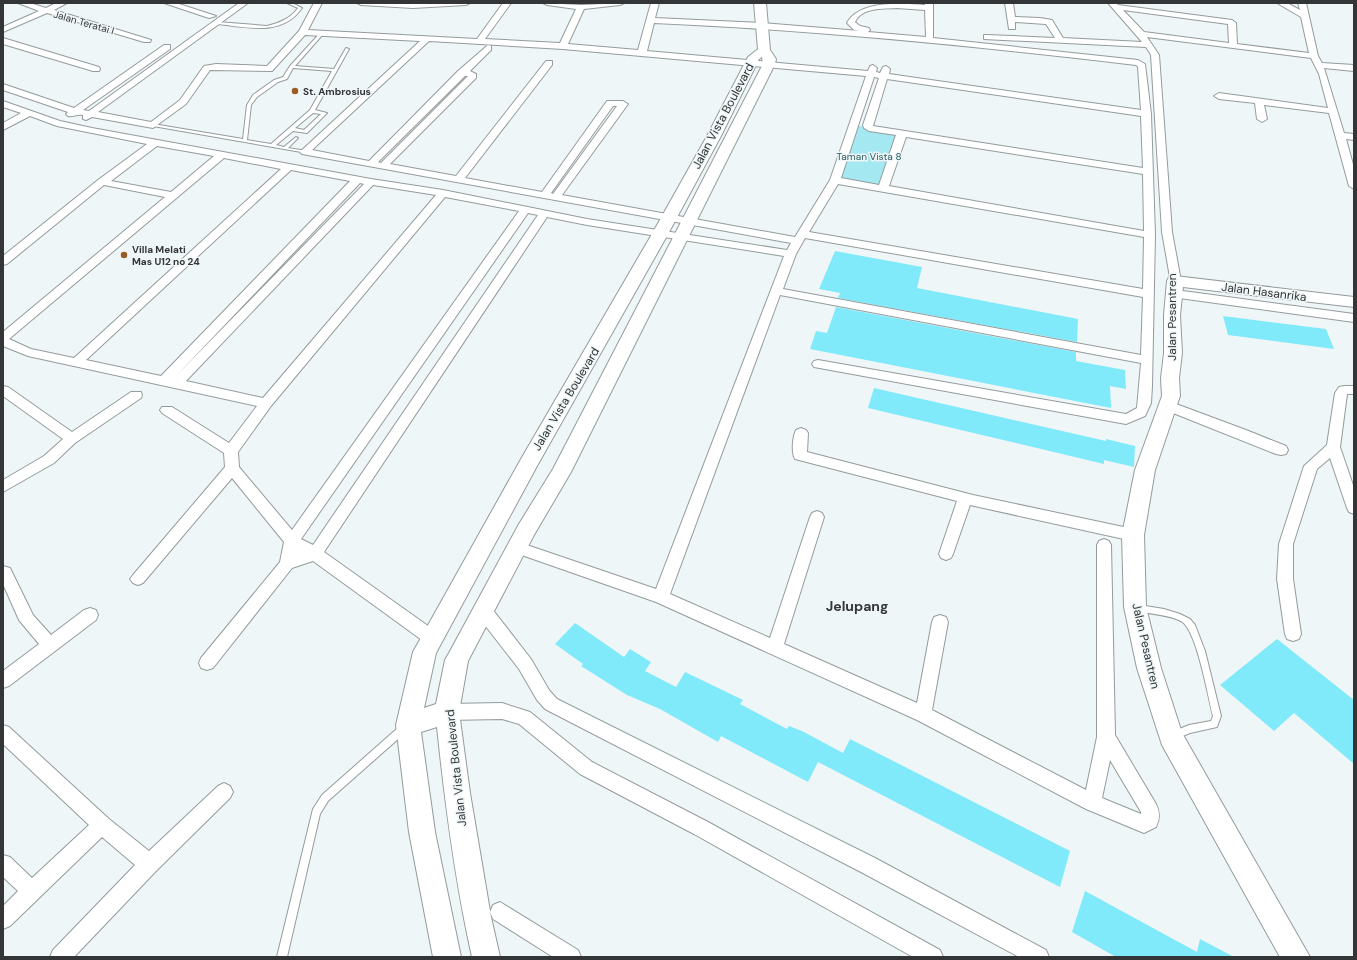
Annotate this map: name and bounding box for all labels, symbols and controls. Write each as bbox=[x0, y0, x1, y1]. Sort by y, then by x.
street label: Jalan Teratai I bbox=[52, 8, 116, 37]
street label: Jalan Vista Boulevard bbox=[688, 60, 758, 172]
place label: St. Ambrosius bbox=[303, 85, 371, 98]
marker: St. Ambrosius bbox=[290, 86, 300, 96]
park label: Taman Vista 8 bbox=[836, 150, 902, 163]
place label: Villa Melati Mas U12 no 24 bbox=[132, 243, 200, 268]
marker: Villa Melati Mas U12 no 24 bbox=[119, 250, 129, 260]
street label: Jalan Pesantren bbox=[1164, 273, 1180, 361]
street label: Jalan Hasanrika bbox=[1220, 279, 1308, 305]
street label: Jalan Vista Boulevard bbox=[529, 344, 603, 454]
district label: Jelupang bbox=[826, 597, 888, 615]
street label: Jalan Pesantren bbox=[1128, 602, 1164, 690]
street label: Jalan Vista Boulevard bbox=[442, 709, 470, 827]

